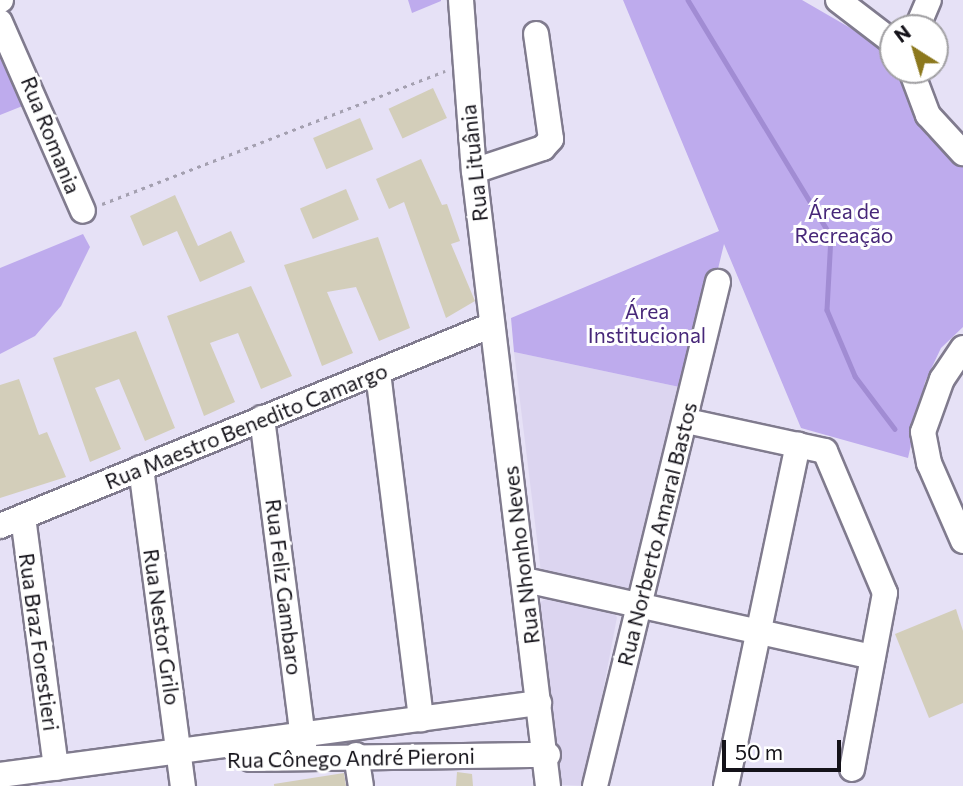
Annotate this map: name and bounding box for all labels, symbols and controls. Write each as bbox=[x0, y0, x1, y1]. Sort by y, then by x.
north arrow bbox=[879, 14, 949, 84]
text: N bbox=[890, 20, 915, 47]
street label: Rua Romania bbox=[16, 73, 86, 197]
street label: Rua Lituânia bbox=[455, 103, 493, 223]
park label: Área de Recreação bbox=[795, 198, 893, 248]
park label: Área Institucional bbox=[588, 298, 706, 348]
street label: Rua Maestro Benedito Camargo bbox=[101, 358, 391, 494]
street label: Rua Norberto Amaral Bastos bbox=[612, 399, 702, 669]
street label: Rua Nhonho Neves bbox=[498, 464, 544, 646]
street label: Rua Feliz Gambaro bbox=[261, 498, 307, 676]
street label: Rua Nestor Grilo bbox=[139, 547, 185, 707]
street label: Rua Braz Forestieri bbox=[14, 551, 64, 733]
scale bar bbox=[725, 726, 844, 770]
text: 50 m bbox=[735, 739, 783, 764]
street label: Rua Cônego André Pieroni bbox=[227, 743, 475, 773]

